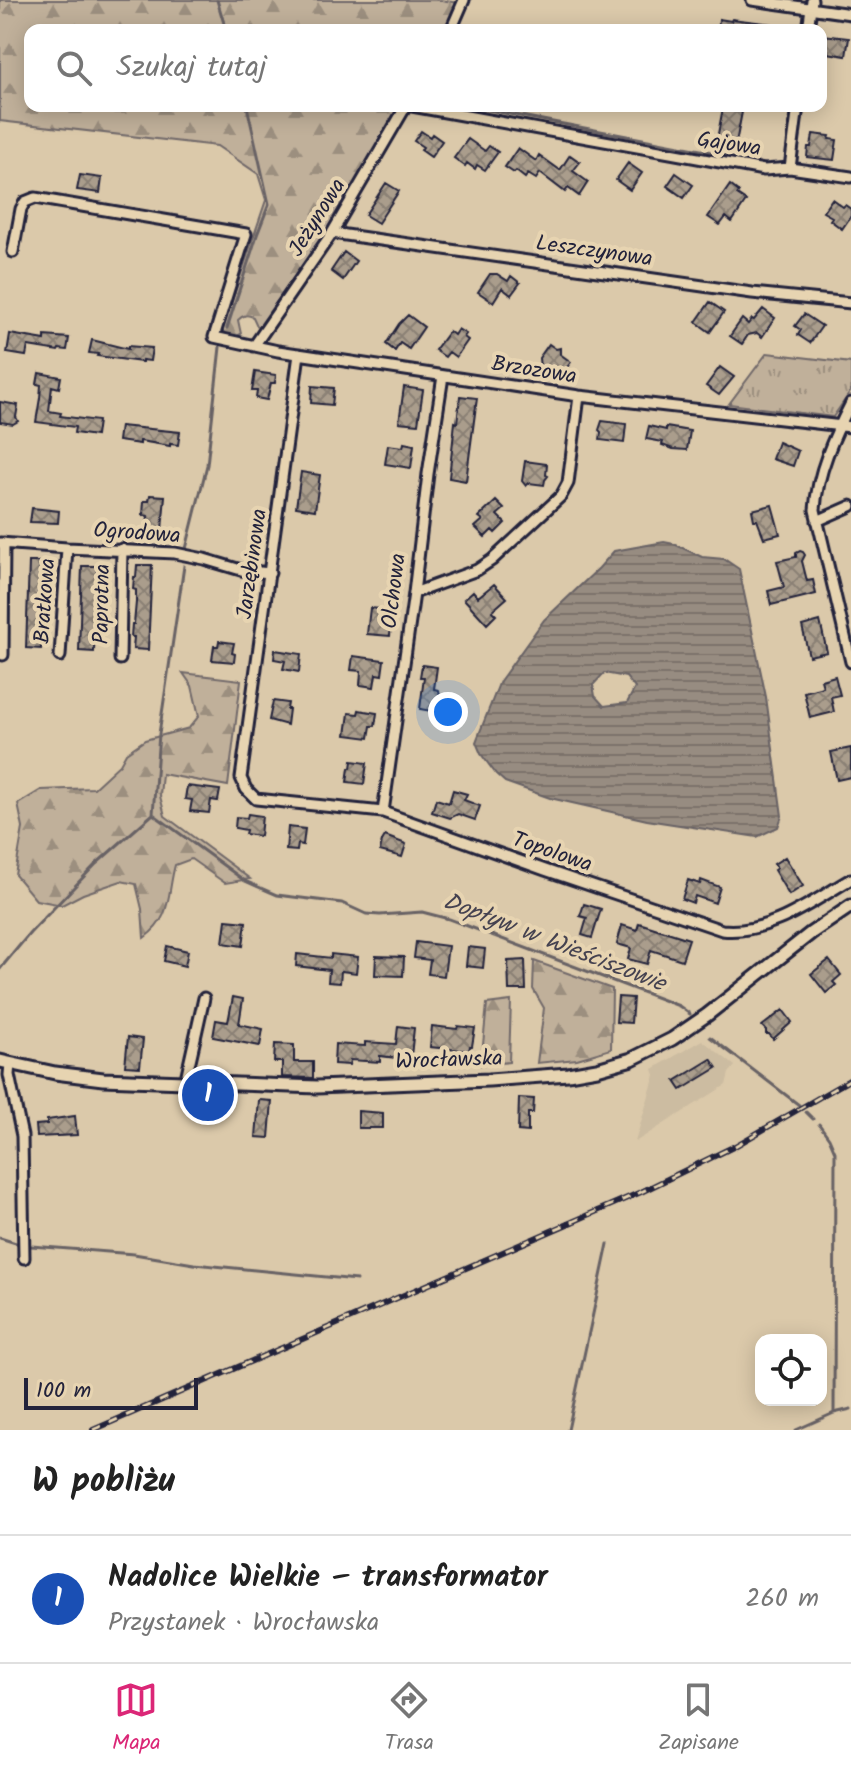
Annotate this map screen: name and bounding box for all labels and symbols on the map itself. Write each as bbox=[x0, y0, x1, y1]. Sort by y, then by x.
street label: Gajowa bbox=[694, 123, 764, 167]
street label: Jeżynowa bbox=[280, 172, 356, 264]
street label: Leszczynowa bbox=[533, 226, 655, 278]
street label: Brzozowa bbox=[489, 347, 579, 395]
street label: Jarzębinowa bbox=[228, 507, 278, 621]
street label: Ogrodowa bbox=[92, 513, 182, 555]
street label: Olchowa bbox=[373, 551, 417, 631]
street label: Bratkowa bbox=[26, 557, 66, 645]
street label: Paprotna bbox=[85, 563, 121, 645]
your location bbox=[428, 692, 468, 732]
street label: Topolowa bbox=[507, 823, 597, 883]
water label: Dopływ w Wieściszowie bbox=[437, 883, 673, 1004]
street label: Wrocławska bbox=[395, 1042, 503, 1080]
pin: 1 bbox=[182, 1065, 234, 1125]
scale bar bbox=[24, 1374, 198, 1410]

